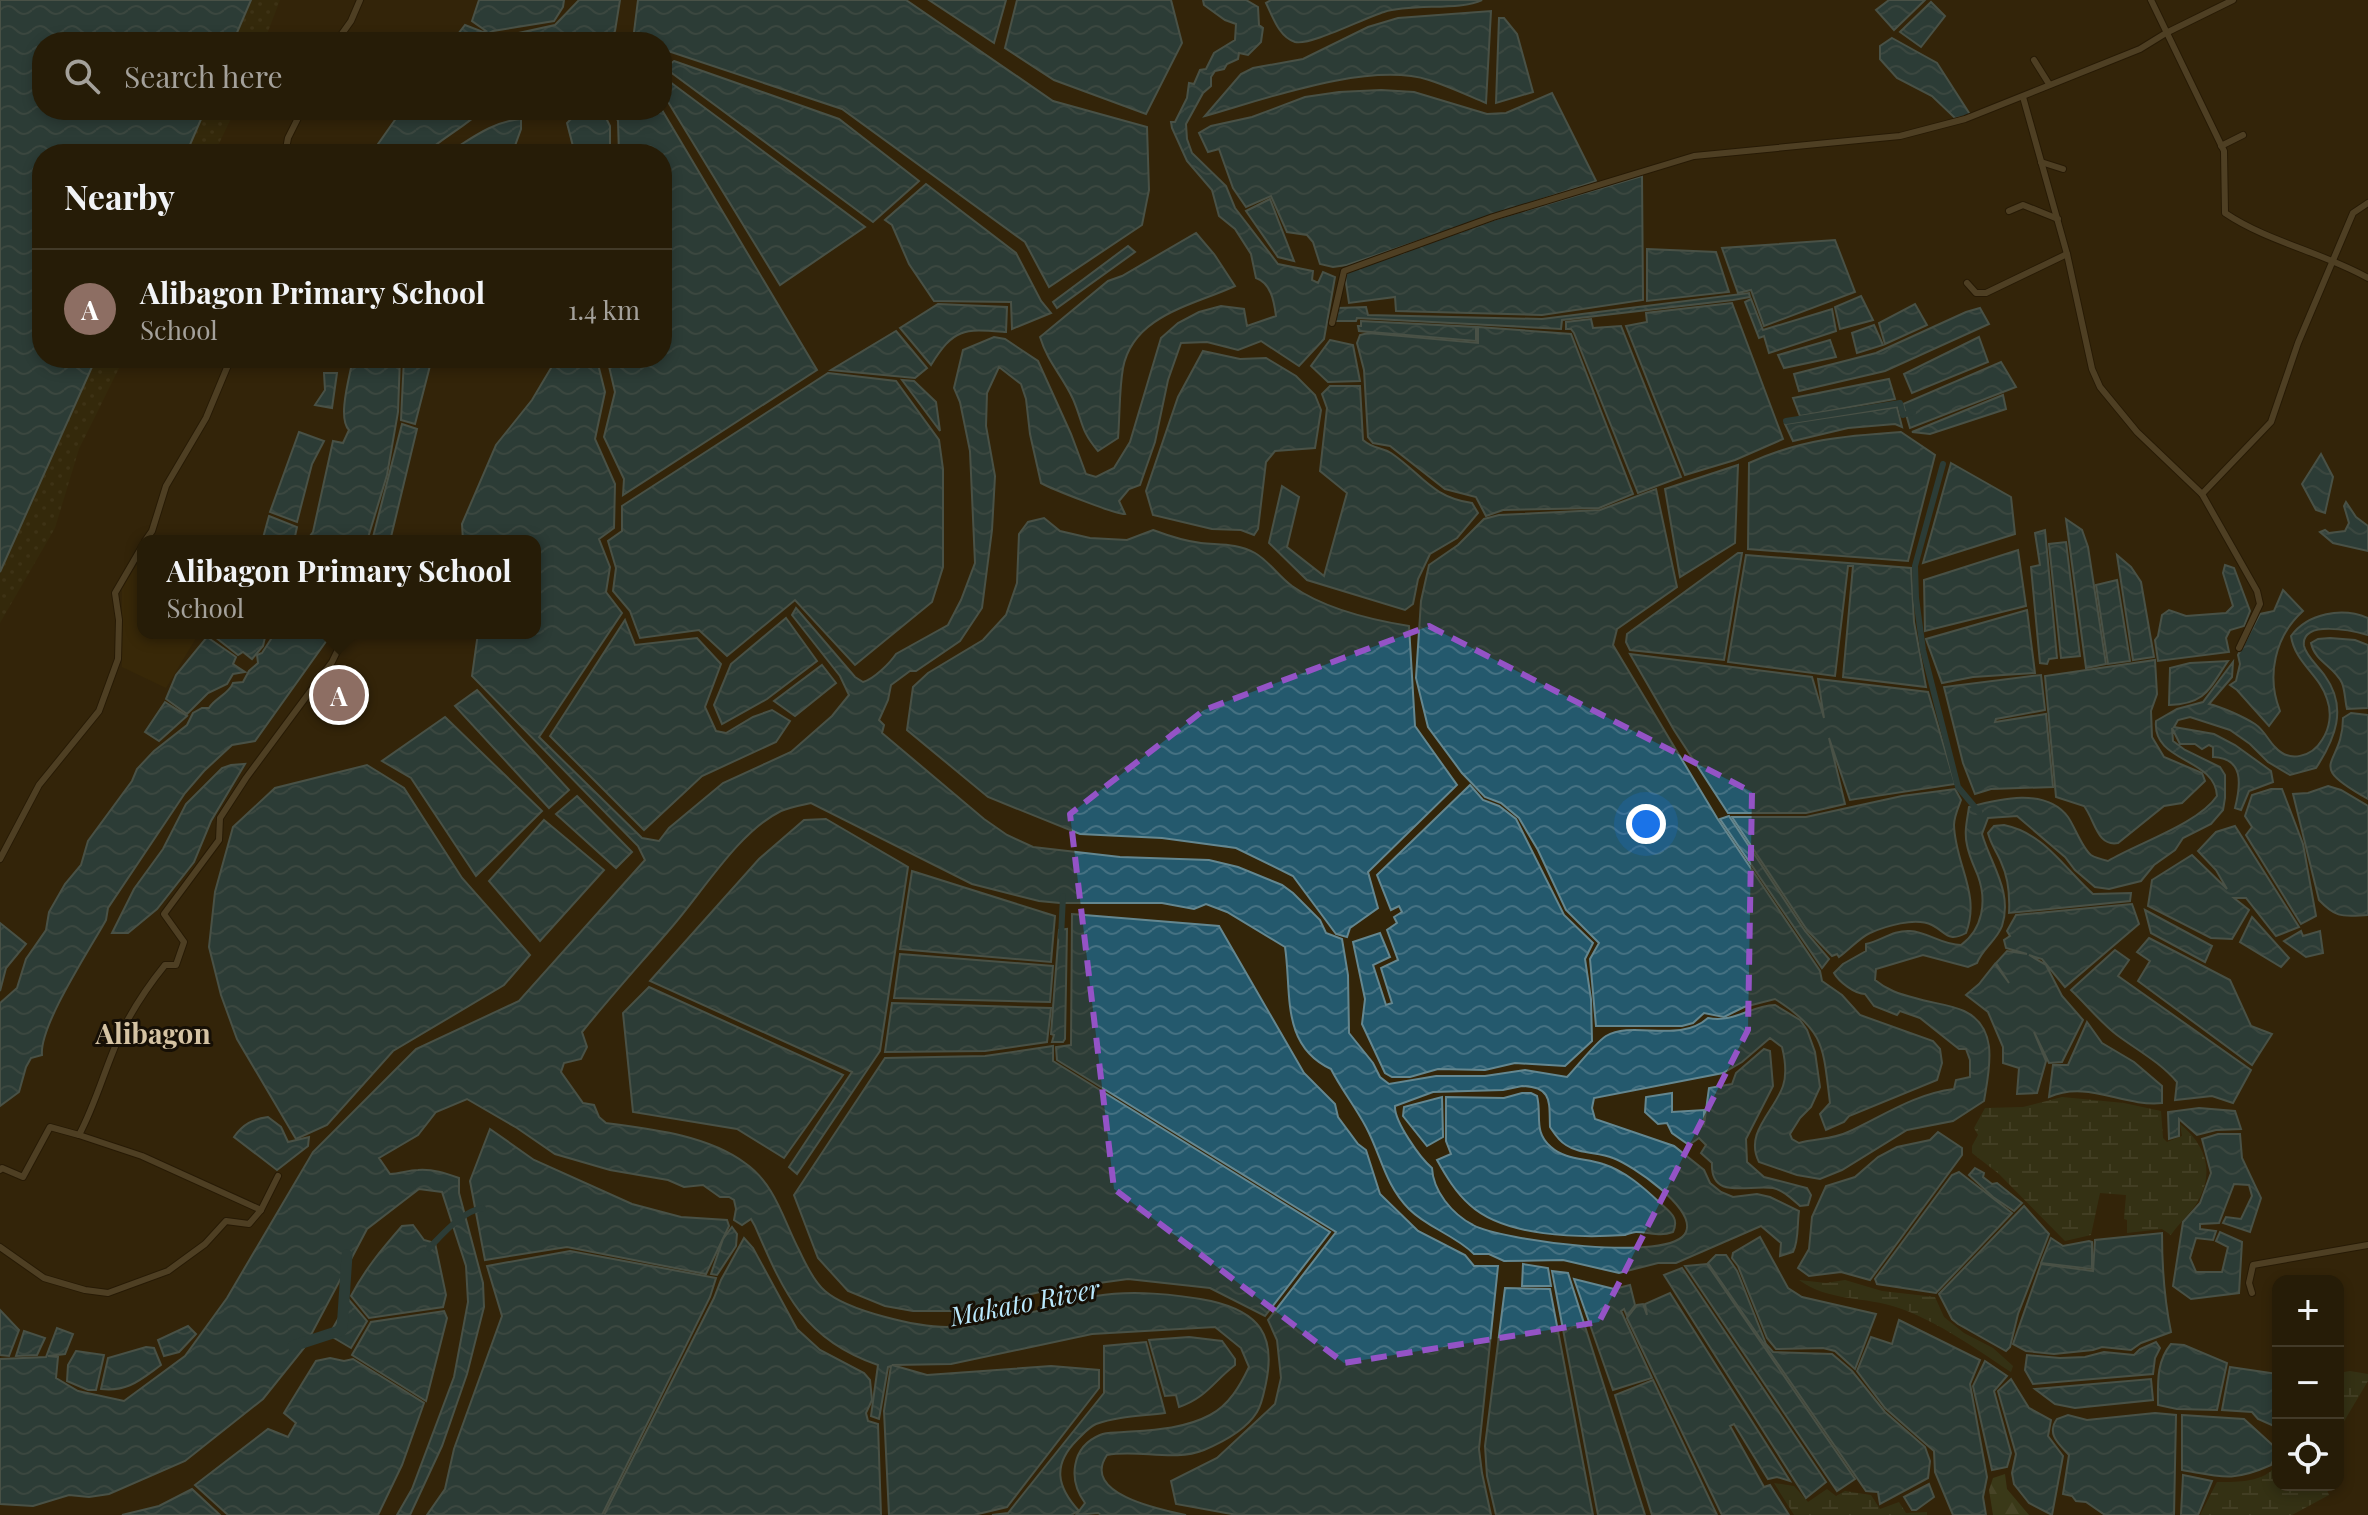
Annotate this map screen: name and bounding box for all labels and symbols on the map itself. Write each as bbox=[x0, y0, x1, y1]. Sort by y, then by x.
pin: A bbox=[313, 665, 365, 725]
your location bbox=[1626, 804, 1666, 844]
district label: Alibagon bbox=[94, 1014, 211, 1051]
water label: Makato River bbox=[946, 1270, 1103, 1333]

